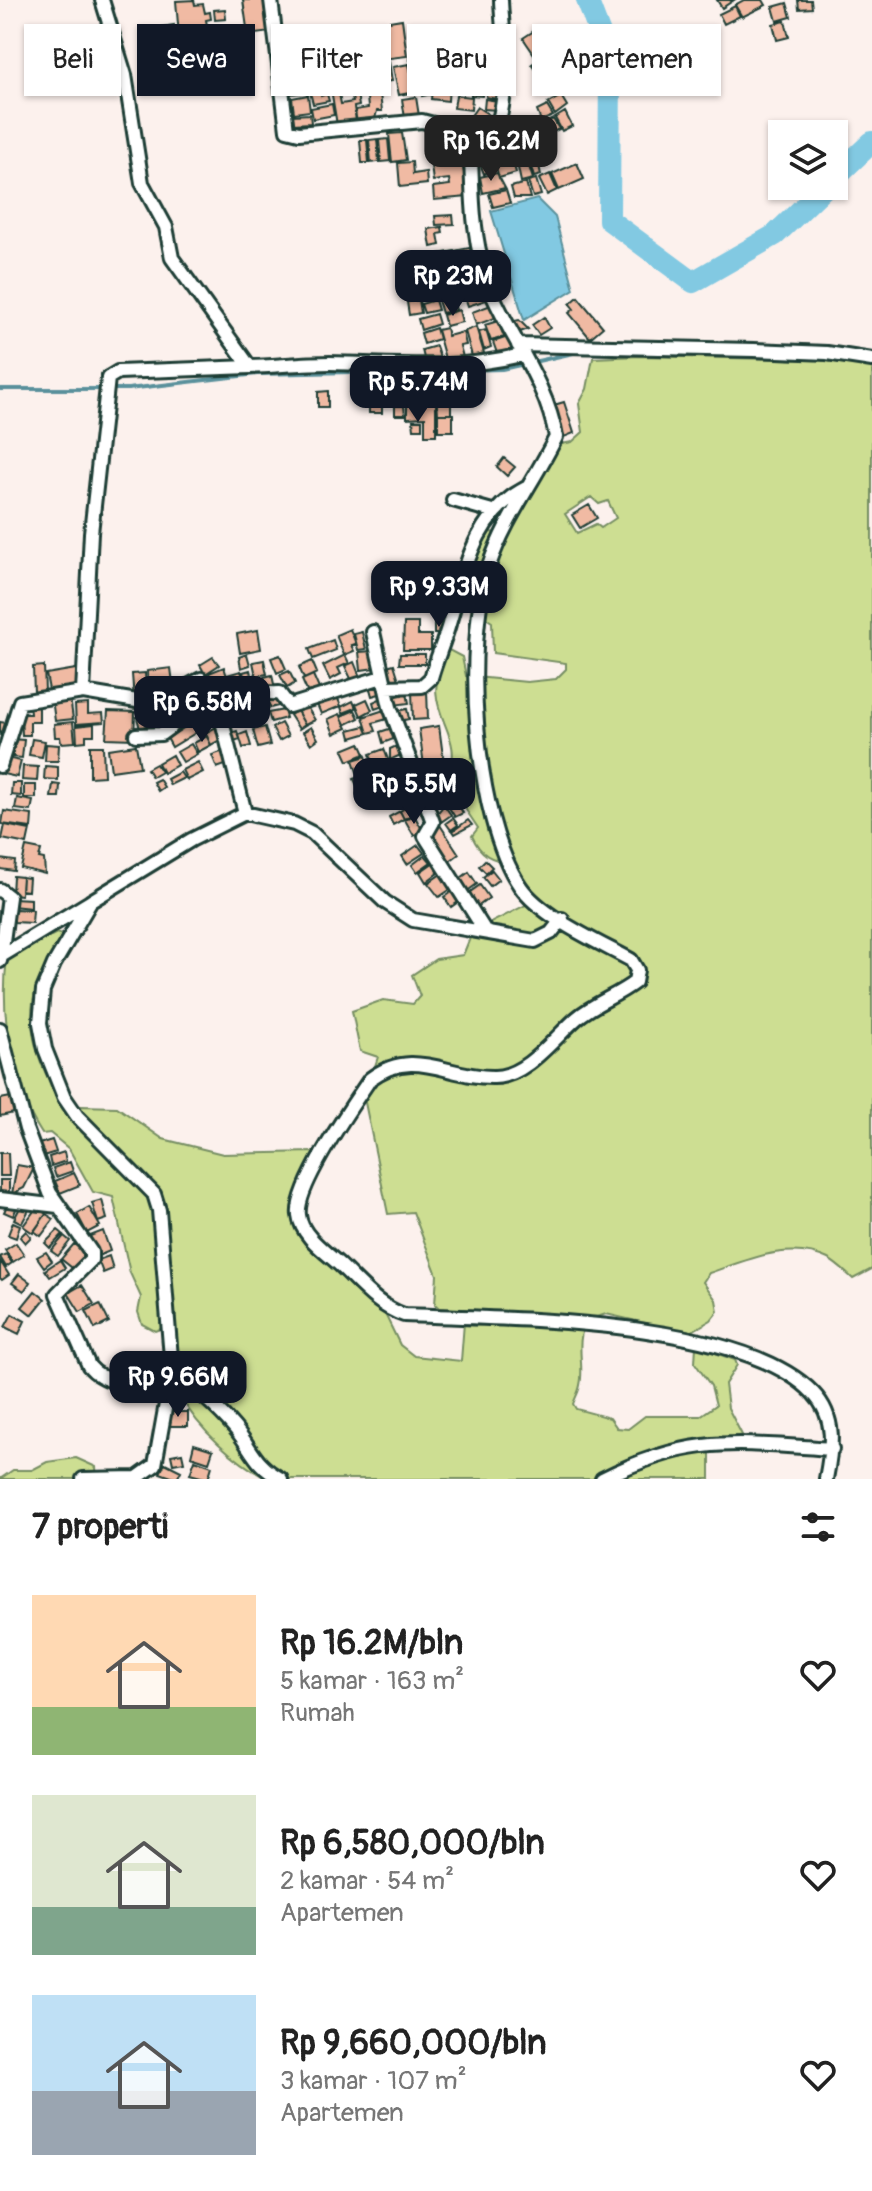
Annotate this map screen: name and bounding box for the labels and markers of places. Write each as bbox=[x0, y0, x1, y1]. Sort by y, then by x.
pin: Rp 16.2M bbox=[408, 115, 574, 183]
pin: Rp 23M bbox=[388, 250, 518, 318]
pin: Rp 5.74M bbox=[335, 356, 501, 424]
pin: Rp 9.33M bbox=[356, 561, 522, 629]
pin: Rp 6.58M bbox=[119, 676, 285, 744]
pin: Rp 5.5M bbox=[340, 758, 488, 826]
pin: Rp 9.66M bbox=[95, 1351, 261, 1419]

